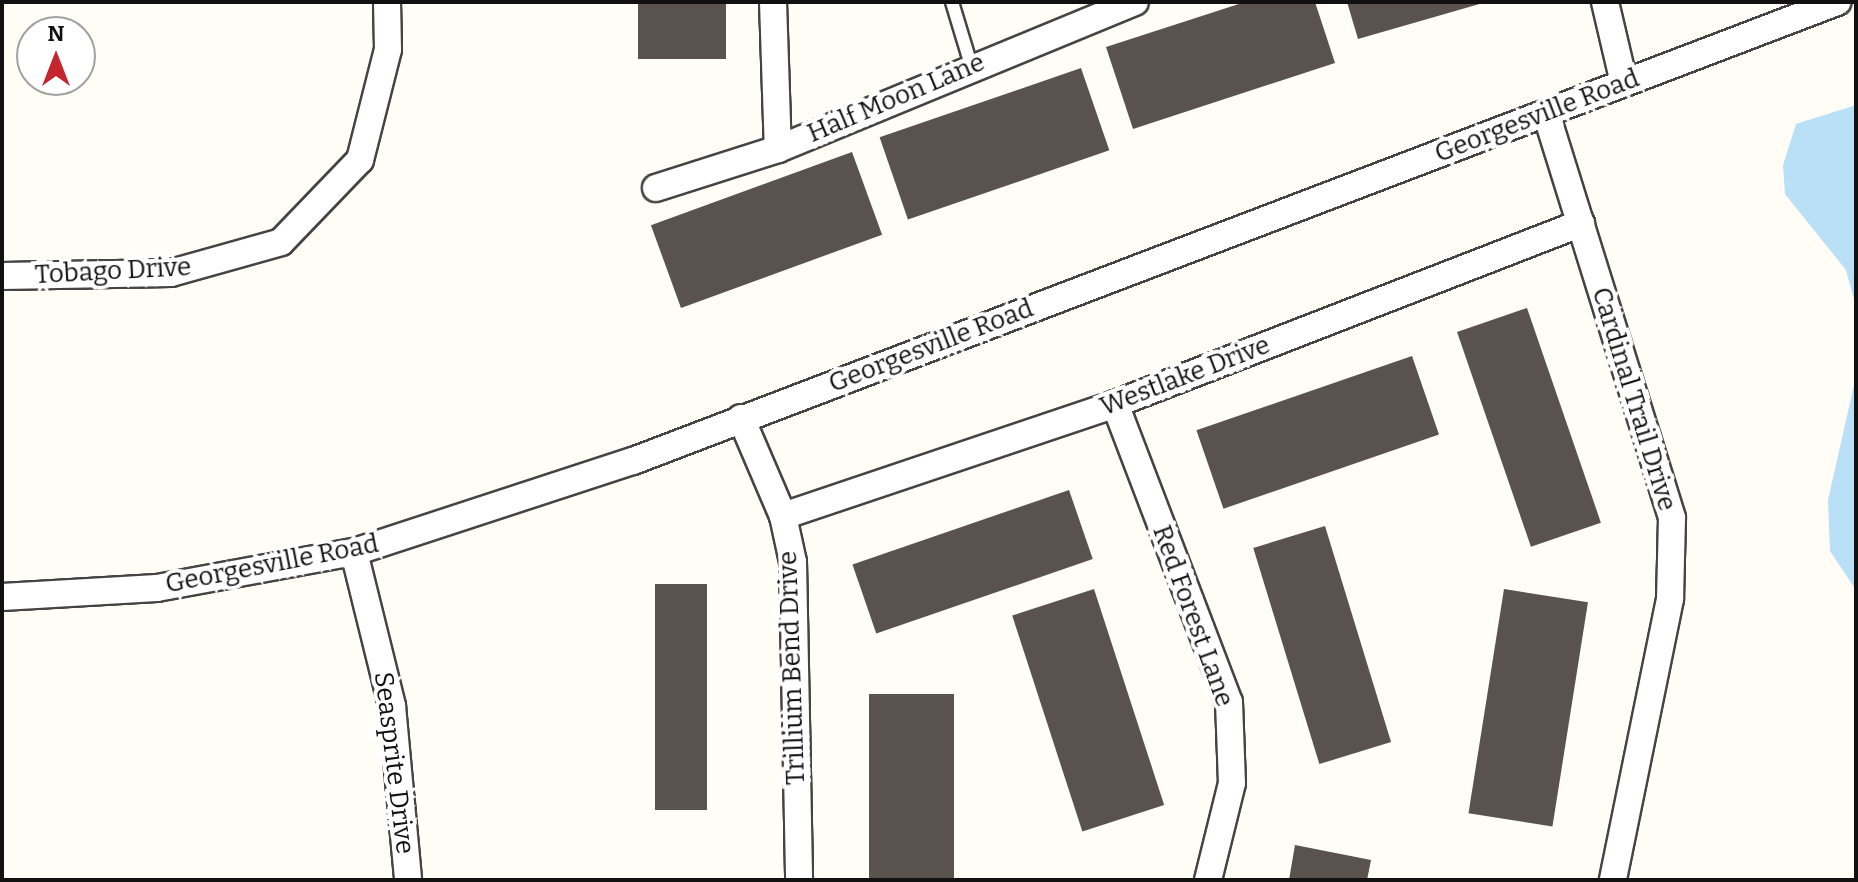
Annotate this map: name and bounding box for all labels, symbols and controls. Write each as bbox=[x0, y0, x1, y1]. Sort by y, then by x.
north arrow bbox=[16, 16, 96, 96]
text: N bbox=[48, 20, 64, 47]
street label: Half Moon Lane bbox=[803, 47, 989, 149]
street label: Georgesville Road bbox=[1430, 63, 1644, 169]
street label: Tobago Drive bbox=[34, 251, 192, 291]
street label: Cardinal Trail Drive bbox=[1585, 284, 1683, 514]
street label: Georgesville Road bbox=[824, 293, 1038, 399]
street label: Westlake Drive bbox=[1096, 329, 1274, 423]
street label: Red Forest Lane bbox=[1146, 521, 1240, 711]
street label: Georgesville Road bbox=[163, 528, 381, 600]
street label: Trillium Bend Drive bbox=[772, 550, 812, 786]
street label: Seasprite Drive bbox=[367, 670, 421, 856]

